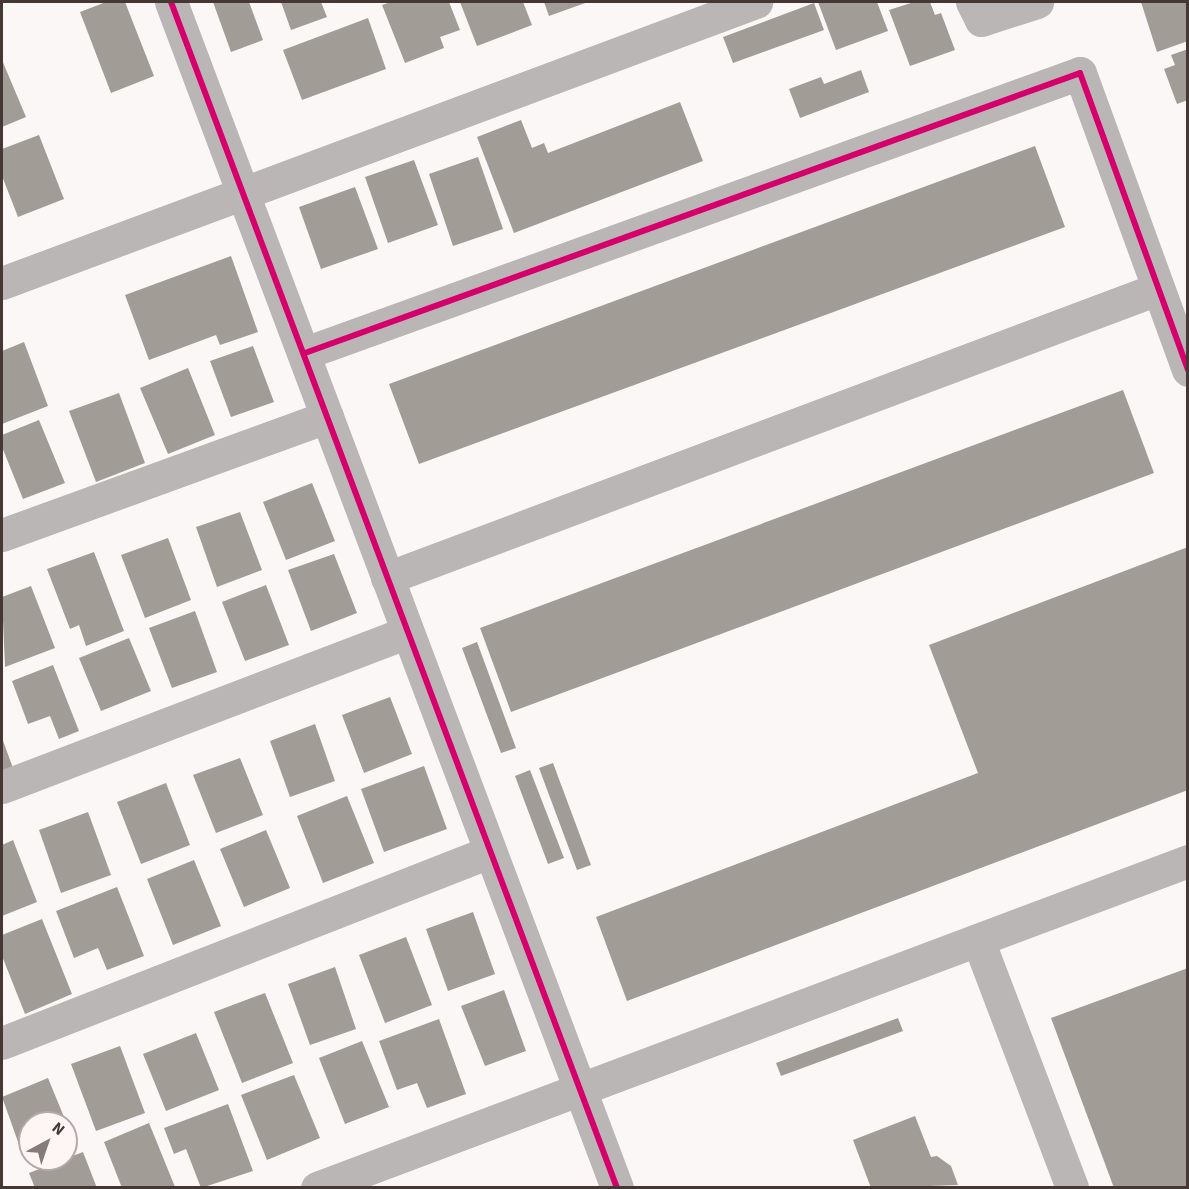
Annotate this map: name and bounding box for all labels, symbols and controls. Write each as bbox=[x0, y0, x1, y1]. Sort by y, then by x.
north arrow bbox=[18, 1111, 78, 1171]
text: N bbox=[47, 1117, 69, 1141]

